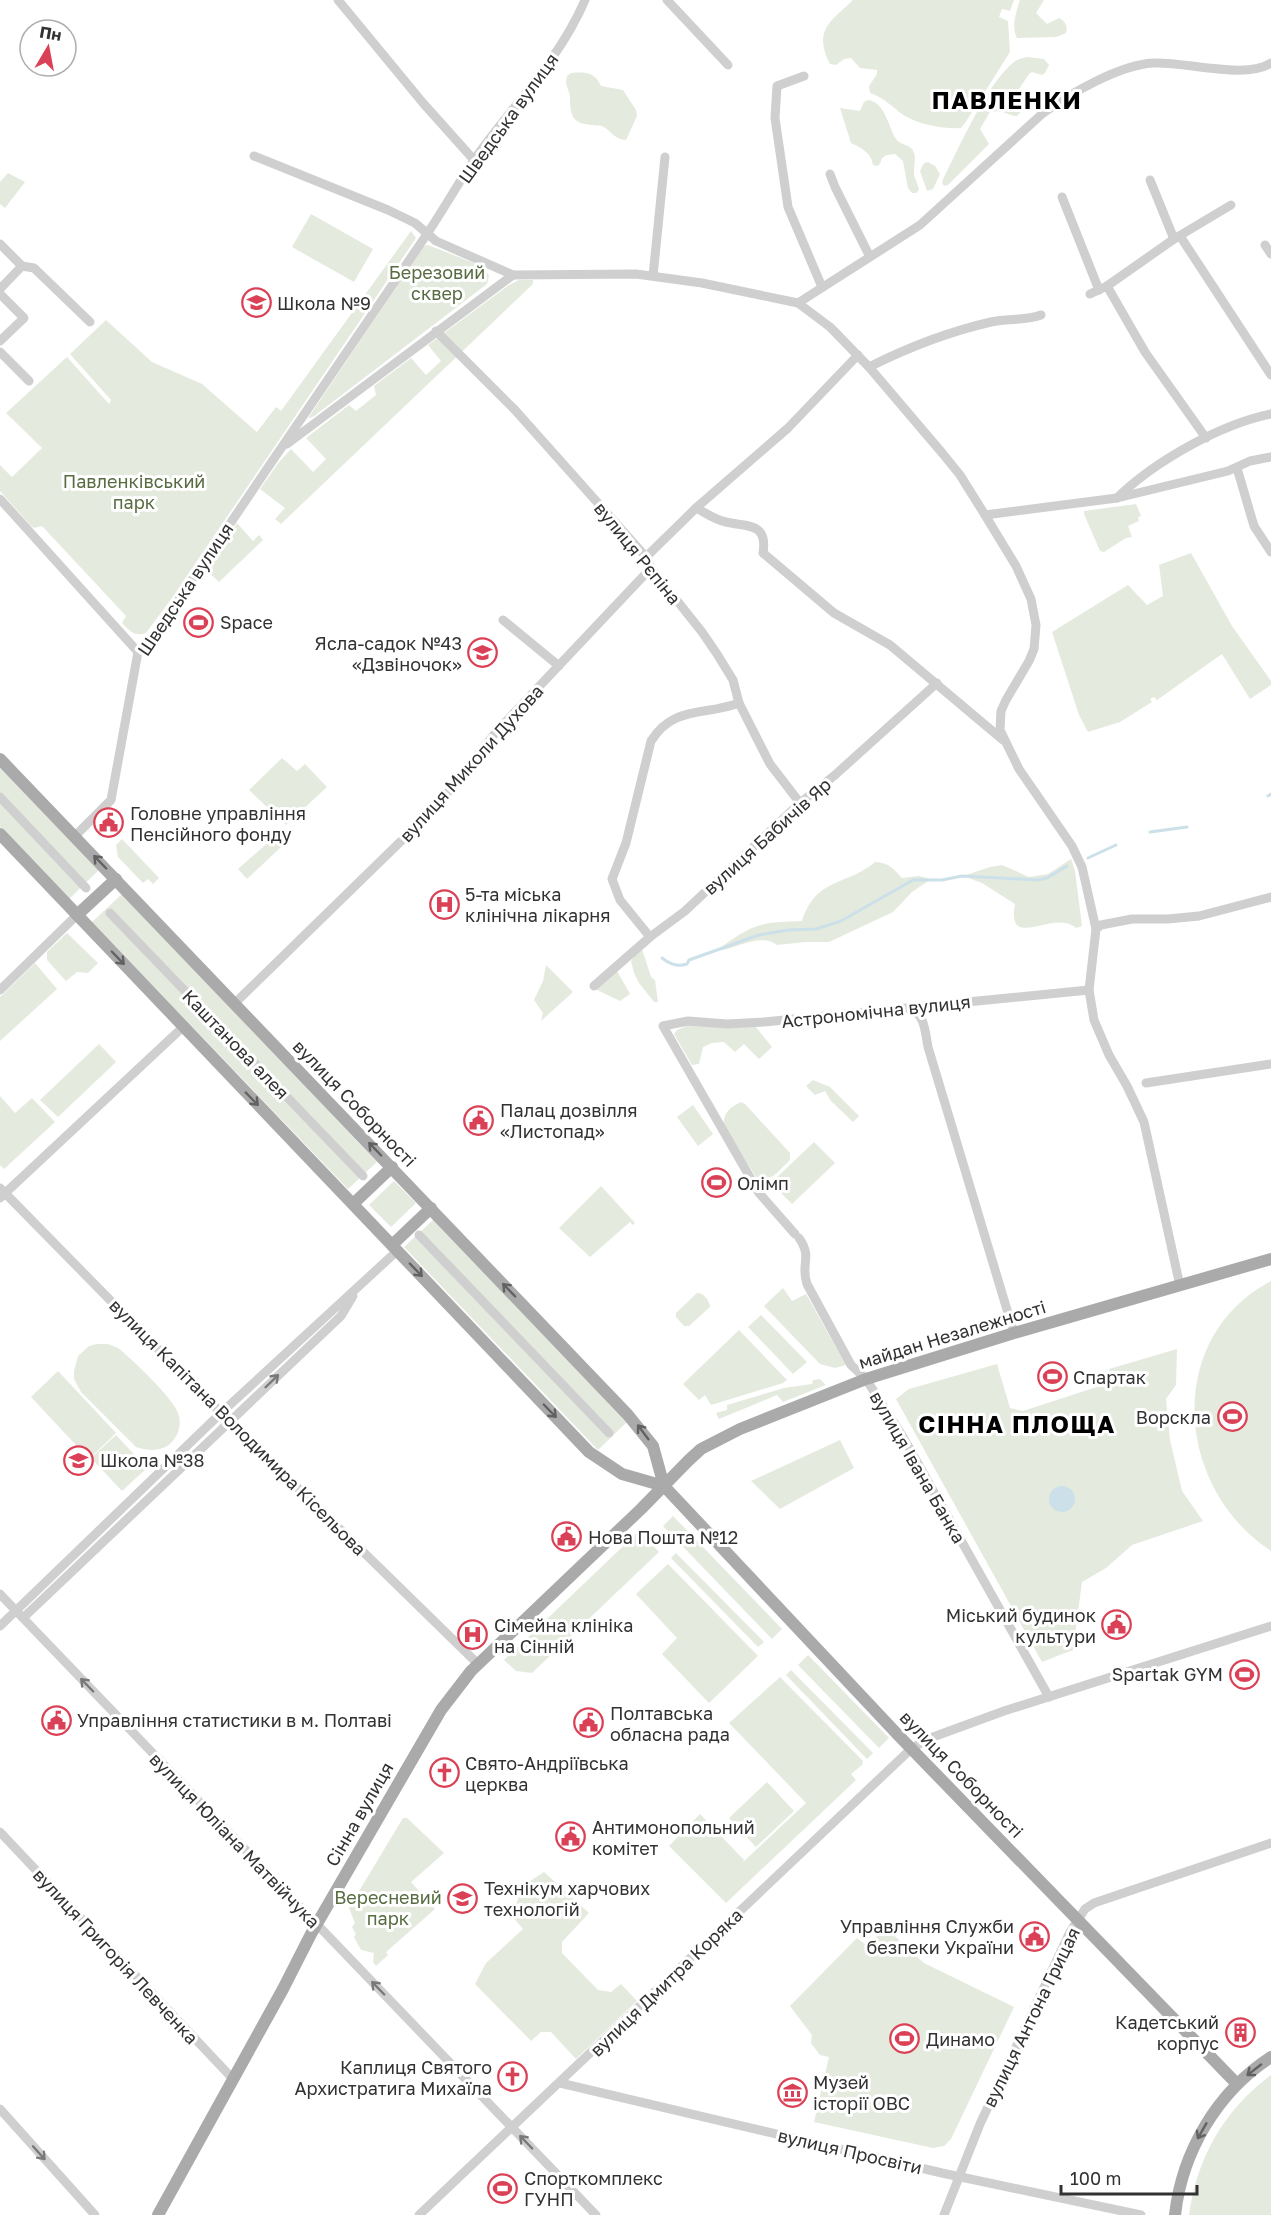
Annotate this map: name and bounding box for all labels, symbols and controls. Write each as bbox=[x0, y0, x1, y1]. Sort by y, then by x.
north arrow bbox=[18, 18, 78, 78]
text: Пн bbox=[38, 21, 63, 45]
street label: Шведська вулиця bbox=[453, 49, 563, 187]
district label: ПАВЛЕНКИ bbox=[932, 85, 1082, 114]
park label: Березовий сквер bbox=[389, 261, 485, 304]
school or university icon: Школа №9 bbox=[240, 287, 272, 319]
place label: Школа №9 bbox=[277, 292, 371, 314]
park label: Павленківський парк bbox=[63, 470, 205, 513]
street label: вулиця Рєпіна bbox=[590, 497, 686, 609]
street label: Шведська вулиця bbox=[132, 518, 238, 660]
sports icon: Space bbox=[183, 606, 215, 638]
place label: Space bbox=[220, 611, 273, 633]
place label: Ясла-садок №43 «Дзвіночок» bbox=[315, 632, 462, 675]
school or university icon: Ясла-садок №43 «Дзвіночок» bbox=[467, 637, 499, 669]
street label: вулиця Миколи Духова bbox=[395, 680, 547, 846]
street label: вулиця Бабичів Яр bbox=[699, 773, 835, 899]
place label: Головне управління Пенсійного фонду bbox=[130, 802, 306, 845]
public building icon: Головне управління Пенсійного фонду bbox=[93, 807, 125, 839]
one-way arrow bbox=[92, 854, 107, 869]
place label: 5-та міська клінічна лікарня bbox=[465, 883, 611, 926]
hospital icon: 5-та міська клінічна лікарня bbox=[428, 888, 460, 920]
one-way arrow bbox=[110, 950, 125, 965]
street label: Каштанова алея bbox=[178, 985, 294, 1103]
street label: Астрономічна вулиця bbox=[780, 990, 972, 1032]
street label: вулиця Соборності bbox=[289, 1035, 421, 1171]
one-way arrow bbox=[245, 1091, 259, 1106]
place label: Палац дозвілля «Листопад» bbox=[500, 1099, 637, 1142]
public building icon: Палац дозвілля «Листопад» bbox=[463, 1104, 495, 1136]
one-way arrow bbox=[367, 1142, 382, 1157]
sports icon: Олімп bbox=[700, 1167, 732, 1199]
place label: Олімп bbox=[737, 1172, 789, 1194]
one-way arrow bbox=[409, 1263, 423, 1278]
one-way arrow bbox=[502, 1283, 517, 1298]
street label: вулиця Капітана Володимира Кісельова bbox=[105, 1294, 371, 1560]
street label: майдан Незалежності bbox=[856, 1295, 1048, 1373]
sports icon: Спартак bbox=[1036, 1361, 1068, 1393]
place label: Спартак bbox=[1073, 1366, 1146, 1388]
one-way arrow bbox=[265, 1374, 280, 1388]
street label: вулиця Івана Банка bbox=[865, 1387, 971, 1547]
sports icon: Ворскла bbox=[1216, 1401, 1248, 1433]
one-way arrow bbox=[543, 1404, 558, 1419]
place label: Ворскла bbox=[1136, 1406, 1211, 1428]
district label: СІННА ПЛОЩА bbox=[918, 1409, 1116, 1438]
one-way arrow bbox=[636, 1425, 649, 1441]
school or university icon: Школа №38 bbox=[63, 1444, 95, 1476]
place label: Школа №38 bbox=[100, 1449, 205, 1471]
public building icon: Нова Пошта №12 bbox=[551, 1521, 583, 1553]
place label: Нова Пошта №12 bbox=[588, 1526, 738, 1548]
place label: Міський будинок культури bbox=[946, 1604, 1096, 1647]
public building icon: Міський будинок культури bbox=[1101, 1609, 1133, 1641]
place label: Сімейна клініка на Сінній bbox=[494, 1614, 633, 1657]
hospital icon: Сімейна клініка на Сінній bbox=[457, 1619, 489, 1651]
sports icon: Spartak GYM bbox=[1228, 1658, 1260, 1690]
place label: Spartak GYM bbox=[1112, 1663, 1223, 1685]
one-way arrow bbox=[80, 1677, 94, 1692]
place label: Полтавська обласна рада bbox=[610, 1702, 730, 1745]
public building icon: Управління статистики в м. Полтаві bbox=[40, 1704, 72, 1736]
street label: вулиця Соборності bbox=[896, 1706, 1028, 1842]
public building icon: Полтавська обласна рада bbox=[573, 1707, 605, 1739]
place label: Управління статистики в м. Полтаві bbox=[77, 1709, 392, 1731]
street label: вулиця Юліана Матвійчука bbox=[145, 1748, 325, 1932]
place label: Свято-Андріївська церква bbox=[465, 1752, 629, 1795]
church icon: Свято-Андріївська церква bbox=[428, 1757, 460, 1789]
street label: Сінна вулиця bbox=[320, 1758, 398, 1870]
place label: Антимонопольний комітет bbox=[592, 1816, 755, 1859]
public building icon: Антимонопольний комітет bbox=[555, 1821, 587, 1853]
street label: вулиця Григорія Левченка bbox=[29, 1864, 203, 2048]
place label: Технікум харчових технологій bbox=[484, 1877, 650, 1920]
school or university icon: Технікум харчових технологій bbox=[447, 1882, 479, 1914]
park label: Вересневий парк bbox=[334, 1886, 442, 1929]
street label: вулиця Дмитра Коряка bbox=[585, 1903, 747, 2061]
place label: Управління Служби безпеки України bbox=[840, 1915, 1014, 1958]
public building icon: Управління Служби безпеки України bbox=[1019, 1920, 1051, 1952]
street label: вулиця Антона Грицая bbox=[978, 1924, 1084, 2110]
one-way arrow bbox=[371, 1981, 386, 1996]
place label: Кадетський корпус bbox=[1115, 2011, 1219, 2054]
building icon: Кадетський корпус bbox=[1224, 2016, 1256, 2048]
sports icon: Динамо bbox=[889, 2023, 921, 2055]
place label: Динамо bbox=[926, 2028, 995, 2050]
place label: Каплиця Святого Архистратига Михаїла bbox=[294, 2056, 492, 2099]
church icon: Каплиця Святого Архистратига Михаїла bbox=[497, 2061, 529, 2093]
one-way arrow bbox=[1246, 2064, 1262, 2077]
place label: Музей історії ОВС bbox=[813, 2071, 910, 2114]
museum icon: Музей історії ОВС bbox=[776, 2076, 808, 2108]
one-way arrow bbox=[1196, 2122, 1208, 2139]
street label: вулиця Просвіти bbox=[776, 2124, 924, 2178]
one-way arrow bbox=[519, 2135, 533, 2150]
one-way arrow bbox=[32, 2145, 46, 2160]
scale bar bbox=[1061, 2158, 1198, 2196]
place label: Спорткомплекс ГУНП bbox=[524, 2167, 663, 2210]
text: 100 m bbox=[1070, 2167, 1121, 2189]
sports icon: Спорткомплекс ГУНП bbox=[487, 2172, 519, 2204]

